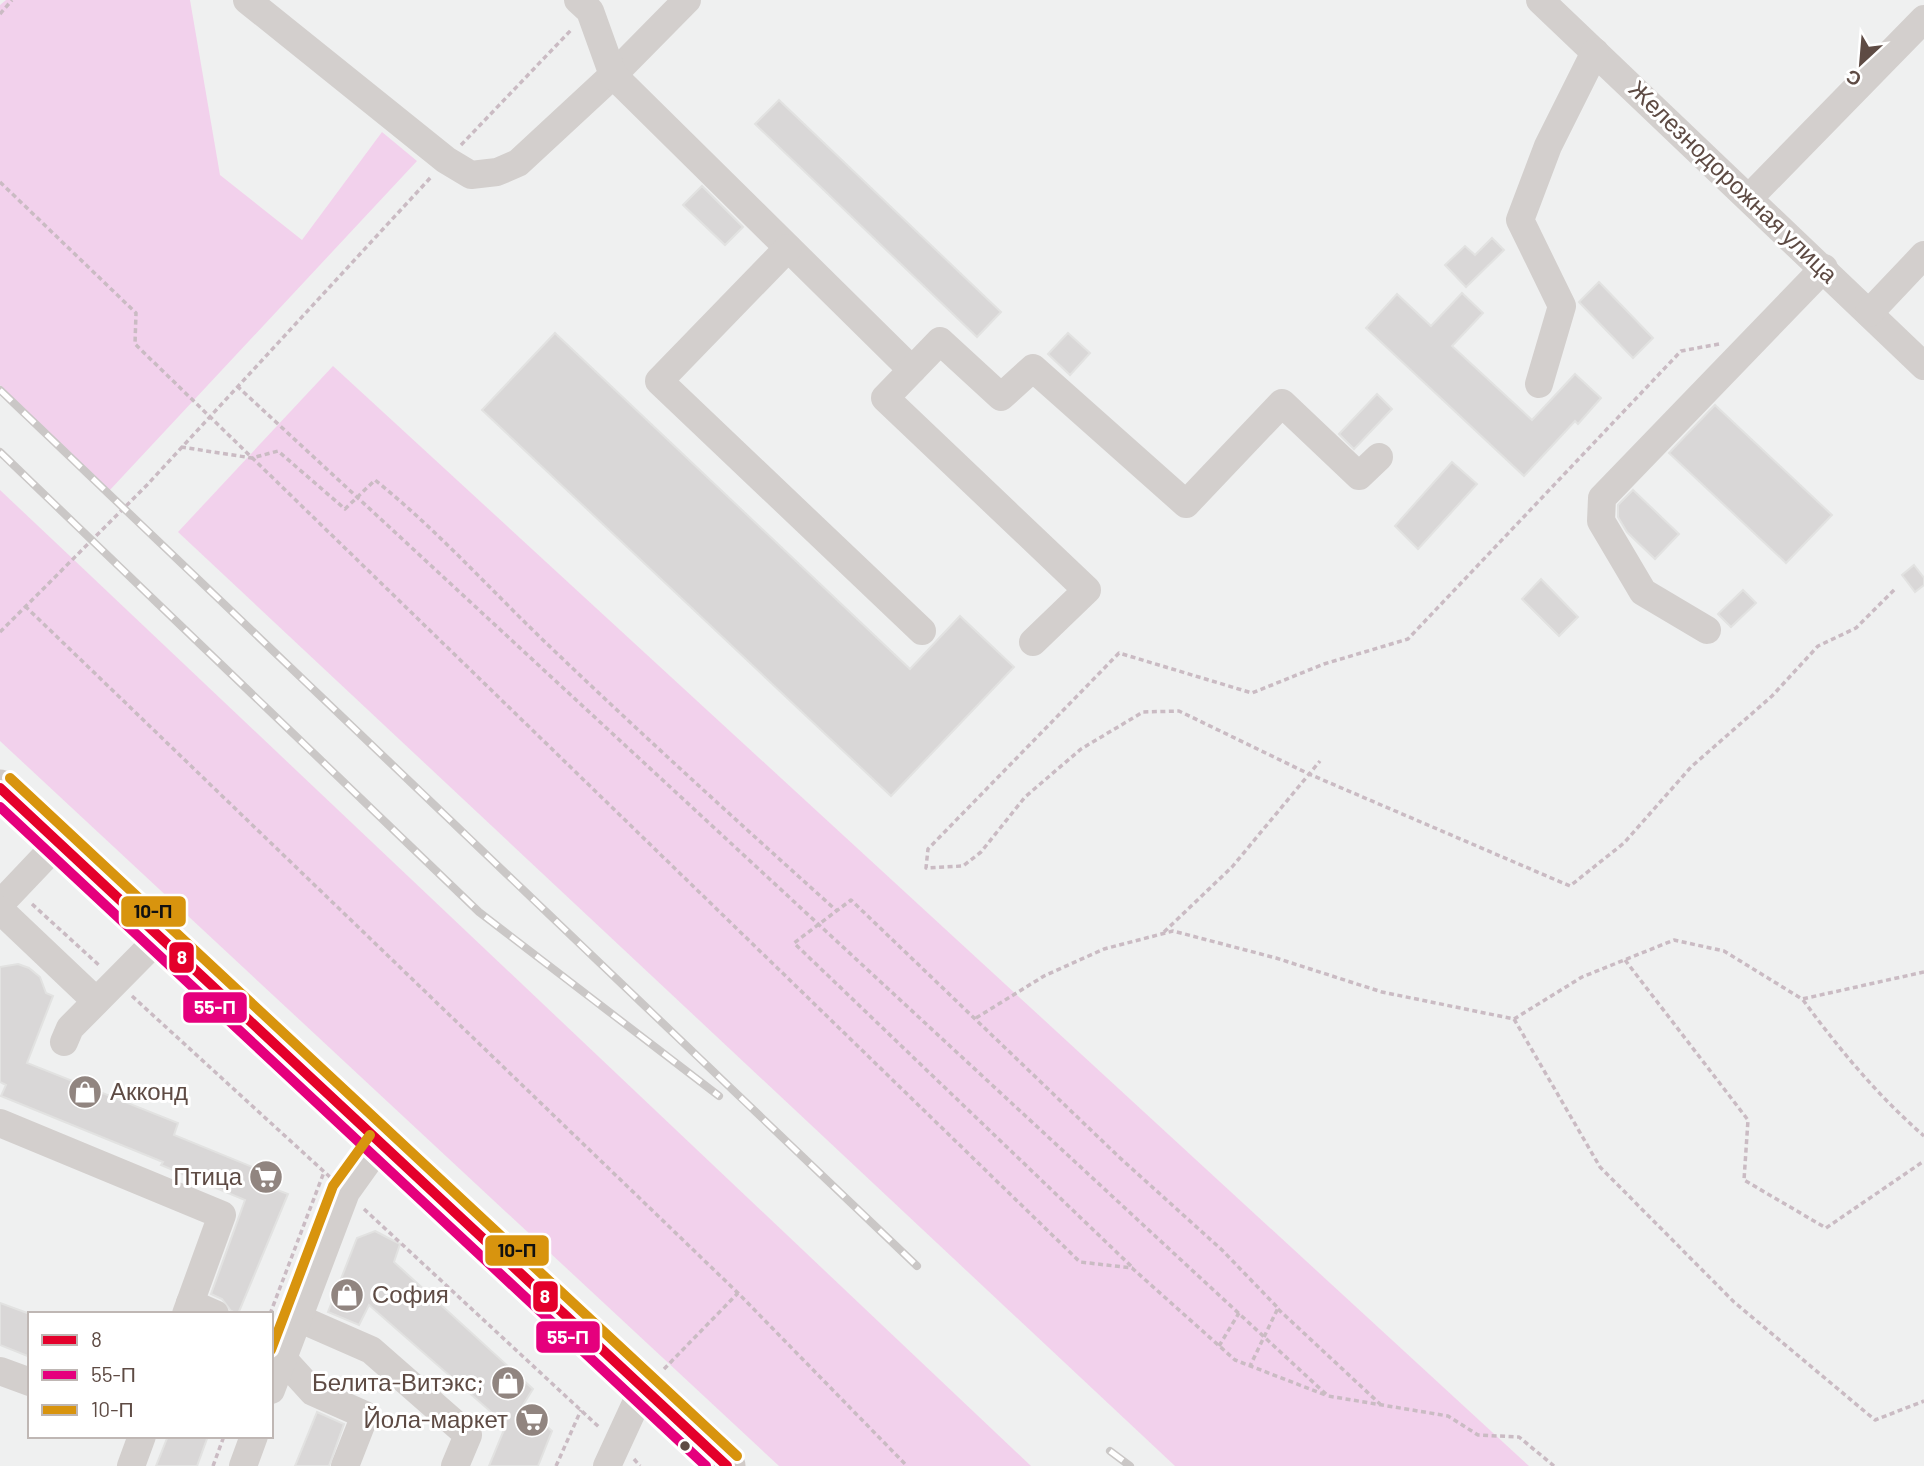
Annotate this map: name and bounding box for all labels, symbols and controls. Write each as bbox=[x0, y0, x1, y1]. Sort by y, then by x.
north arrow bbox=[1826, 28, 1896, 98]
text: С bbox=[1842, 65, 1865, 92]
street label: Железнодорожная улица bbox=[1624, 74, 1845, 289]
line badge: 10-П bbox=[120, 895, 187, 928]
text: 10-П bbox=[134, 899, 172, 922]
line badge: 8 bbox=[168, 941, 195, 974]
text: 8 bbox=[177, 945, 187, 968]
line badge: 55-П bbox=[182, 991, 248, 1024]
text: 55-П bbox=[194, 995, 236, 1018]
shop icon: Акконд bbox=[66, 1073, 104, 1111]
place label: Акконд bbox=[110, 1076, 188, 1105]
supermarket icon: Птица bbox=[247, 1158, 285, 1196]
place label: Птица bbox=[173, 1161, 243, 1190]
line badge: 10-П bbox=[484, 1234, 550, 1267]
text: 10-П bbox=[498, 1238, 536, 1261]
shop icon: София bbox=[328, 1276, 366, 1314]
place label: София bbox=[372, 1279, 449, 1308]
line badge: 8 bbox=[532, 1280, 559, 1313]
text: 8 bbox=[540, 1284, 550, 1307]
legend bbox=[28, 1312, 273, 1438]
line badge: 55-П bbox=[535, 1320, 601, 1354]
text: 55-П bbox=[547, 1325, 589, 1348]
text: 8 bbox=[91, 1326, 102, 1351]
text: 55-П bbox=[91, 1361, 136, 1386]
shop icon: Белита-Витэкс; bbox=[489, 1364, 527, 1402]
place label: Белита-Витэкс; bbox=[312, 1367, 484, 1396]
text: 10-П bbox=[91, 1396, 134, 1421]
supermarket icon: Йола-маркет bbox=[513, 1401, 551, 1439]
place label: Йола-маркет bbox=[364, 1404, 508, 1433]
unlabelled marker bbox=[678, 1439, 692, 1453]

